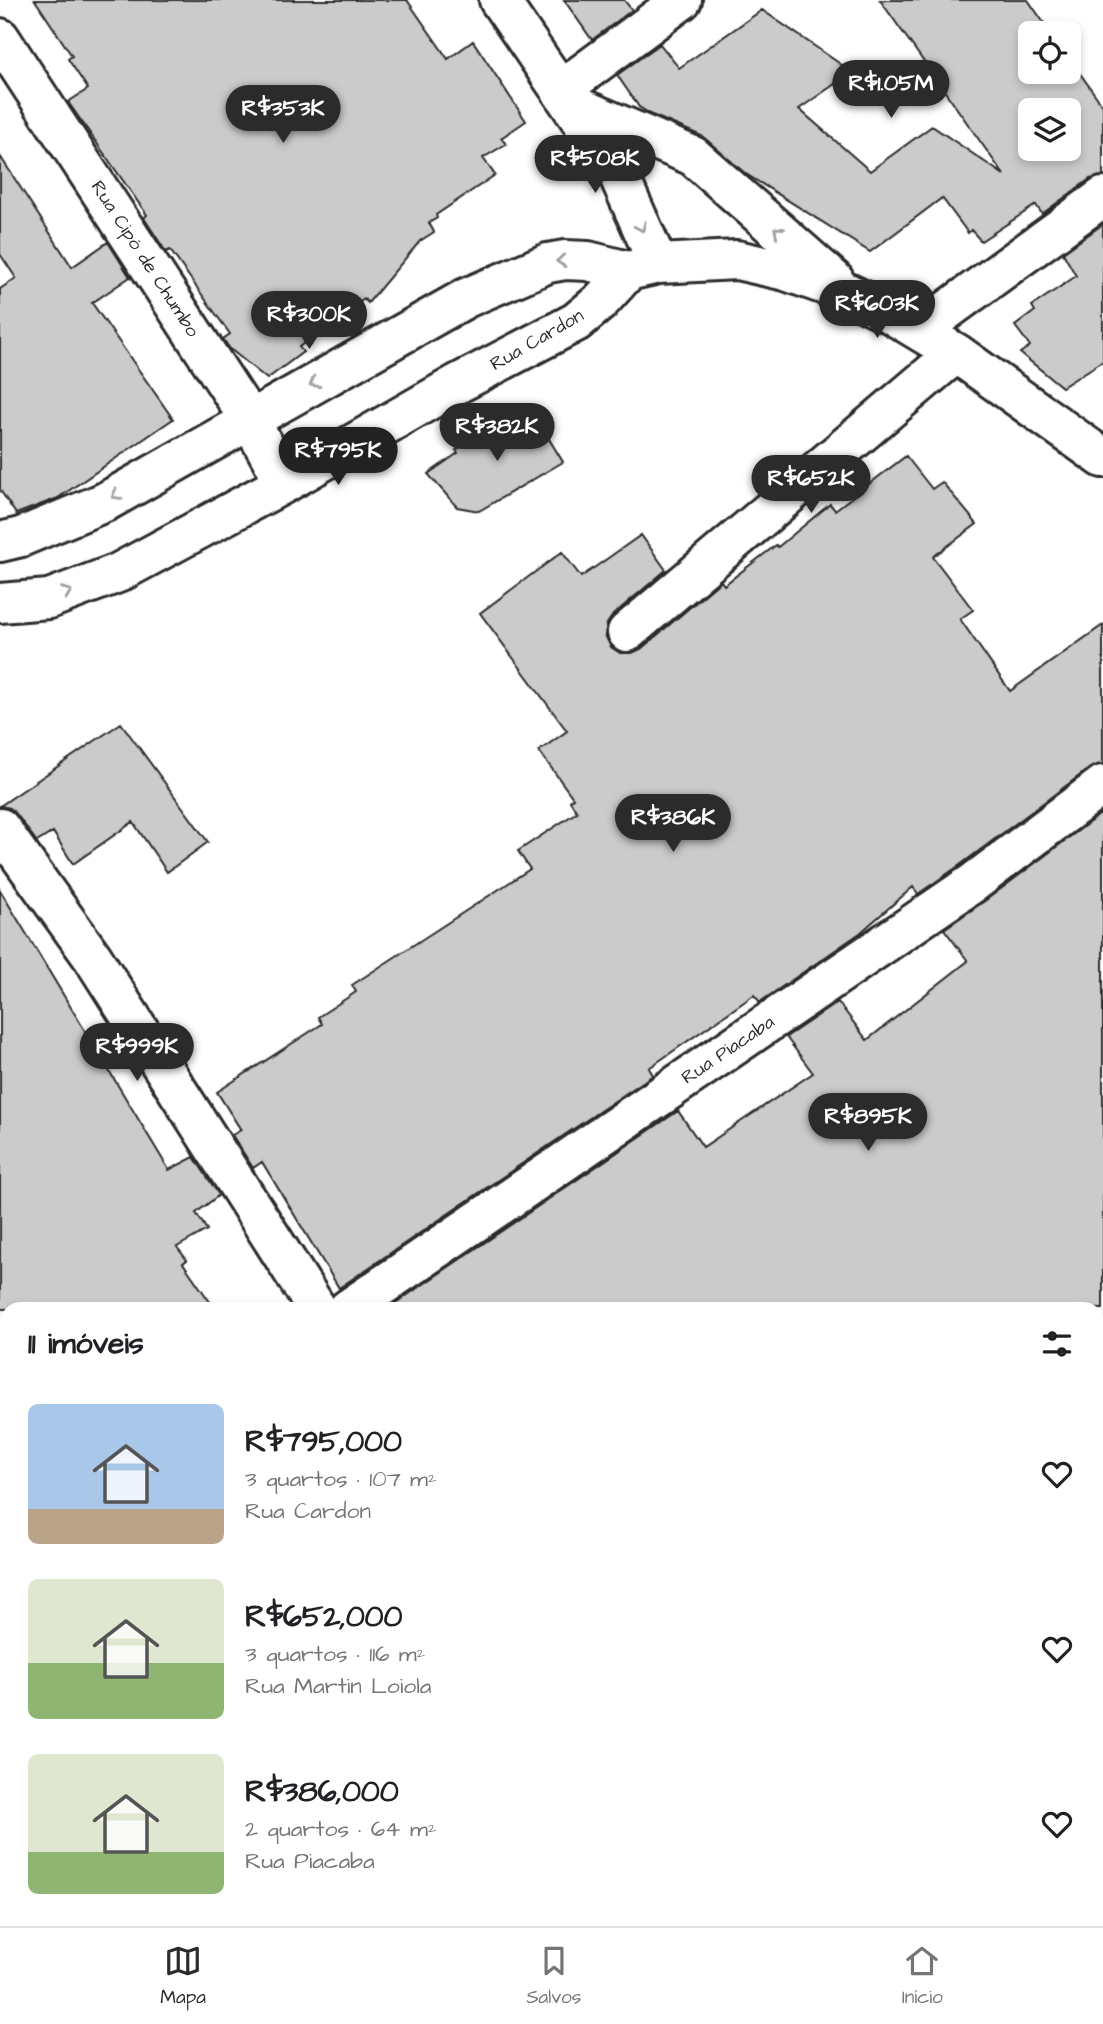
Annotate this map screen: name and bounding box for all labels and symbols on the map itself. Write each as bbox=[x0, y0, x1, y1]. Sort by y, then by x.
pin: R$1.05M bbox=[826, 60, 956, 120]
pin: R$353K bbox=[226, 86, 340, 145]
pin: R$508K bbox=[538, 136, 652, 195]
street label: Rua Cipó de Chumbo bbox=[84, 175, 206, 343]
one-way arrow bbox=[633, 219, 647, 232]
one-way arrow bbox=[773, 227, 786, 239]
one-way arrow bbox=[555, 254, 567, 269]
pin: R$603K bbox=[820, 280, 934, 340]
pin: R$300K bbox=[252, 292, 366, 351]
street label: Rua Cardon bbox=[485, 302, 589, 378]
one-way arrow bbox=[309, 375, 321, 388]
pin: R$382K bbox=[440, 404, 554, 463]
pin: R$795K bbox=[281, 428, 395, 487]
pin: R$652K bbox=[754, 456, 868, 515]
one-way arrow bbox=[111, 487, 123, 500]
one-way arrow bbox=[60, 586, 72, 600]
pin: R$386K bbox=[616, 794, 730, 854]
street label: Rua Piacaba bbox=[676, 1009, 780, 1091]
pin: R$999K bbox=[80, 1024, 194, 1083]
pin: R$895K bbox=[811, 1094, 925, 1153]

